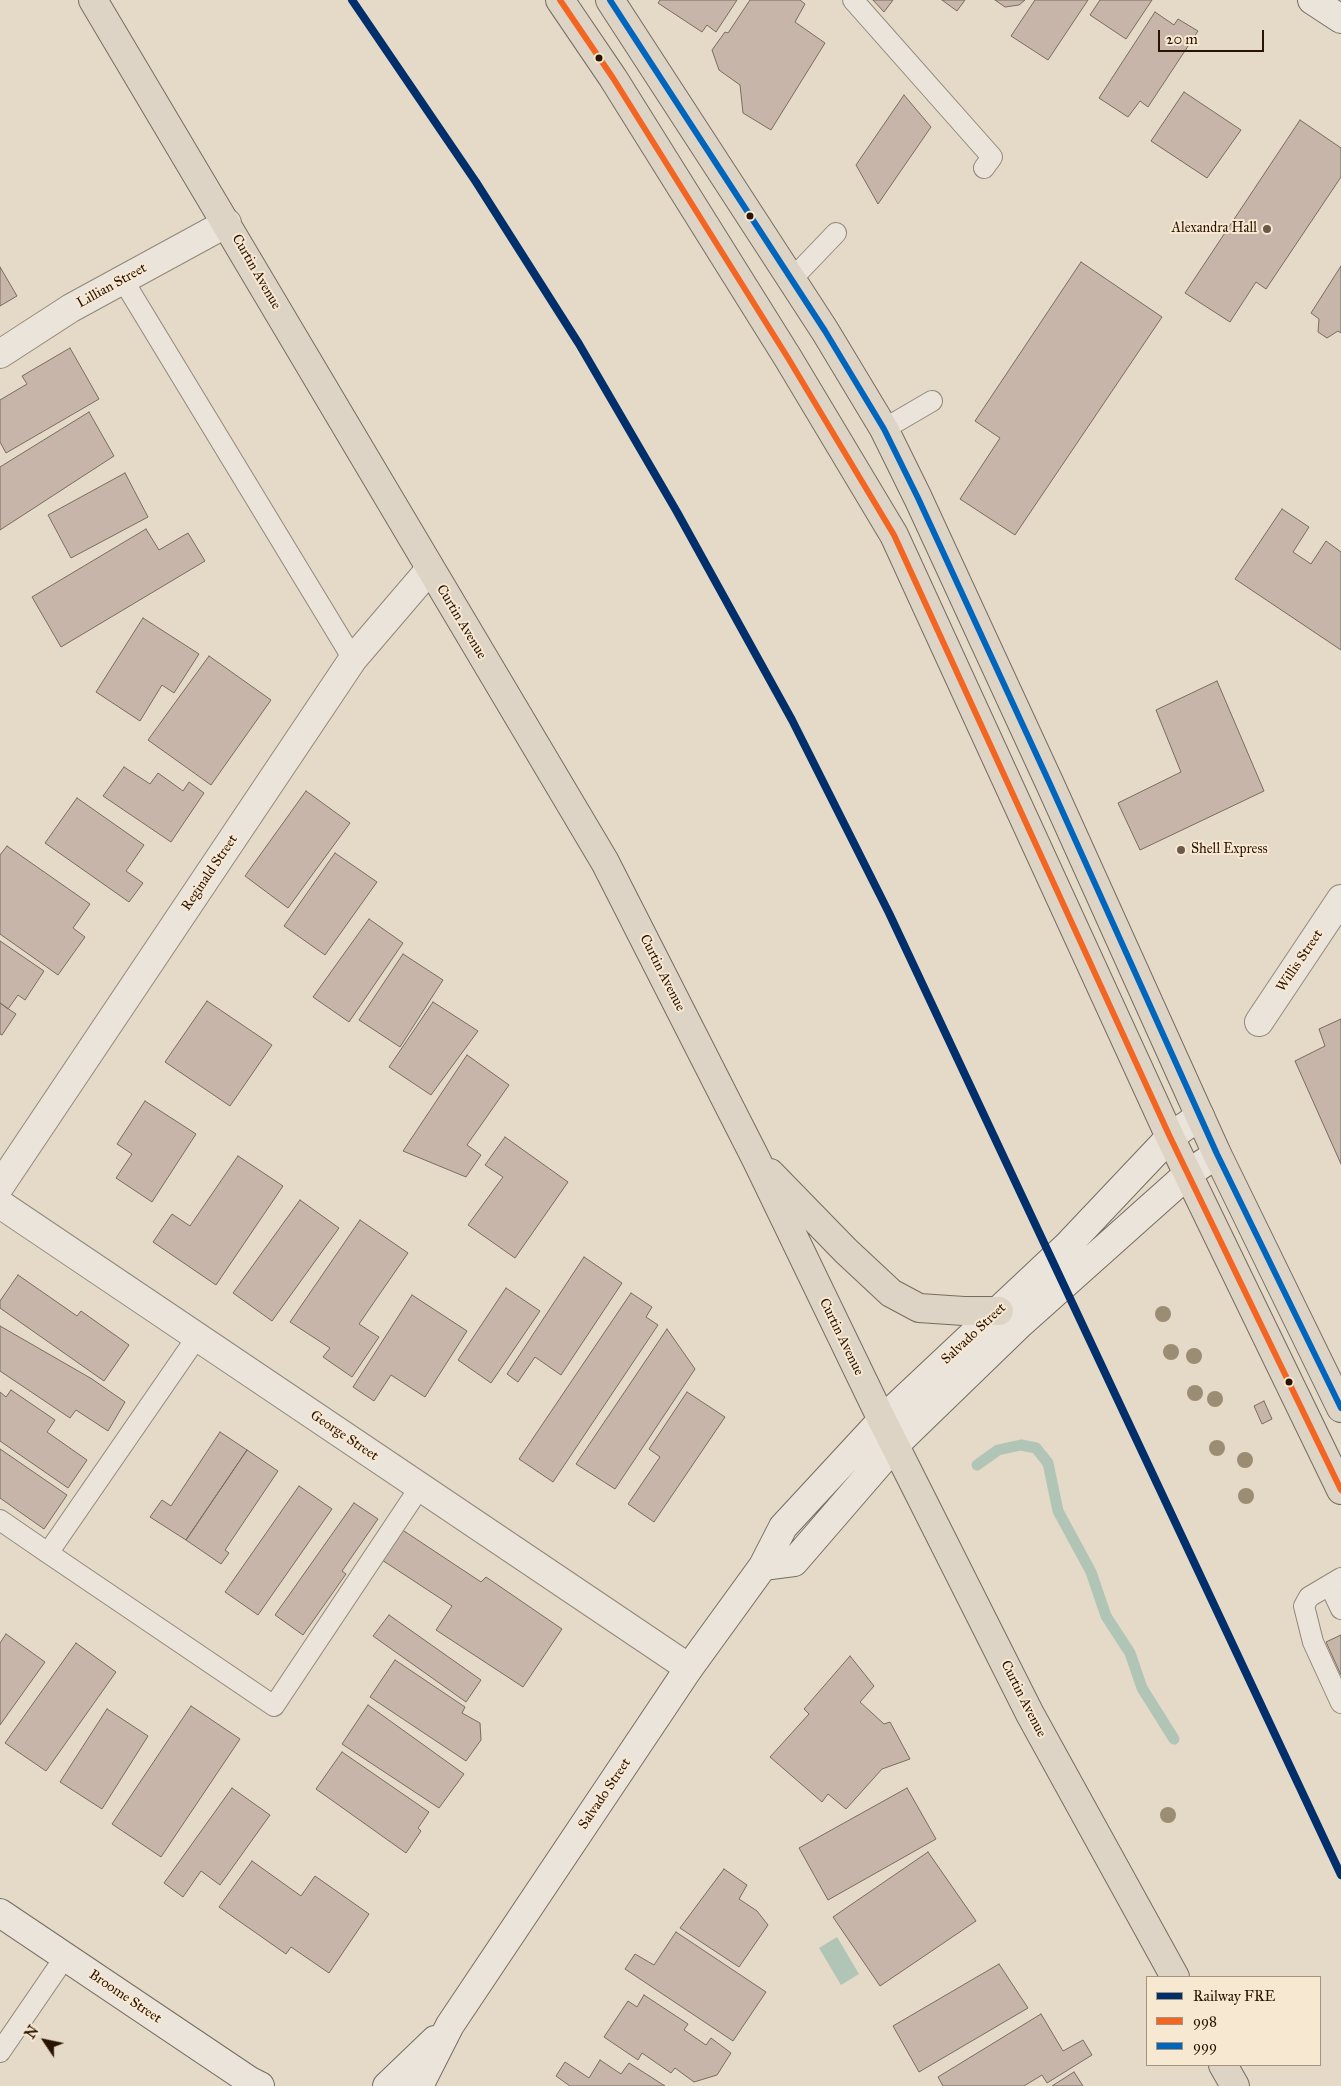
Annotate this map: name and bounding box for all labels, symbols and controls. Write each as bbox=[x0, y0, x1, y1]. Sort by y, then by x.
scale bar bbox=[1161, 20, 1267, 52]
text: 20 m bbox=[1166, 30, 1198, 48]
unlabelled marker bbox=[594, 53, 604, 63]
unlabelled marker bbox=[745, 211, 755, 221]
place label: Alexandra Hall bbox=[1172, 221, 1257, 237]
marker: Alexandra Hall bbox=[1261, 223, 1273, 235]
street label: Curtin Avenue bbox=[228, 232, 284, 312]
street label: Lillian Street bbox=[74, 260, 150, 312]
street label: Curtin Avenue bbox=[432, 582, 490, 662]
street label: Reginald Street bbox=[178, 832, 242, 914]
place label: Shell Express bbox=[1191, 842, 1268, 858]
marker: Shell Express bbox=[1175, 844, 1187, 856]
street label: Willis Street bbox=[1273, 927, 1327, 995]
street label: Curtin Avenue bbox=[636, 932, 688, 1014]
street label: Curtin Avenue bbox=[815, 1296, 867, 1378]
street label: Salvado Street bbox=[938, 1300, 1010, 1368]
unlabelled marker bbox=[1284, 1377, 1294, 1387]
street label: George Street bbox=[307, 1407, 381, 1465]
street label: Curtin Avenue bbox=[997, 1658, 1049, 1740]
street label: Salvado Street bbox=[575, 1755, 635, 1833]
street label: Broome Street bbox=[85, 1967, 165, 2027]
legend bbox=[1146, 1976, 1321, 2066]
text: Railway FRE bbox=[1193, 1987, 1275, 2005]
text: 998 bbox=[1193, 2012, 1217, 2030]
north arrow bbox=[20, 2016, 70, 2066]
text: N bbox=[22, 2023, 43, 2042]
text: 999 bbox=[1193, 2037, 1217, 2055]

